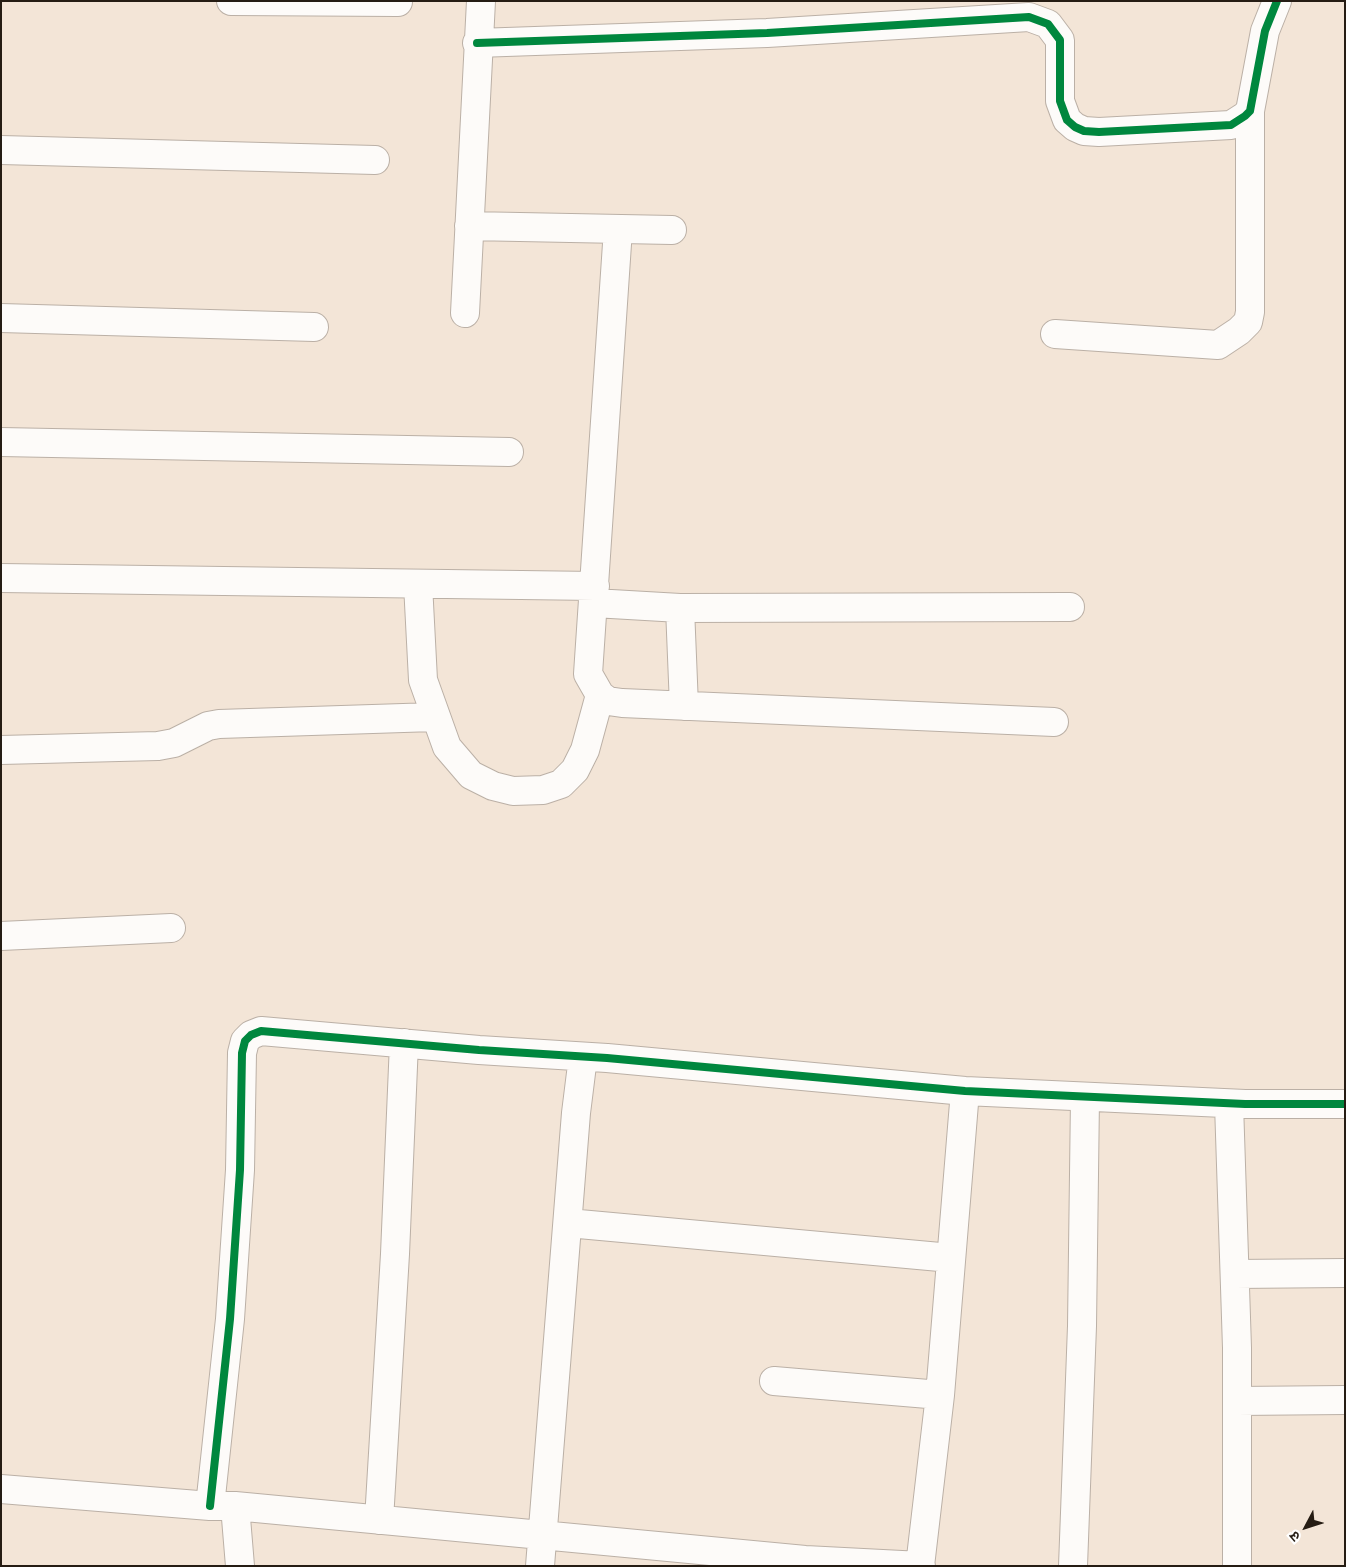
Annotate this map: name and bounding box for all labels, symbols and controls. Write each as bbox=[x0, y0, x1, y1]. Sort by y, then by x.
north arrow bbox=[1281, 1502, 1331, 1552]
text: उ bbox=[1285, 1528, 1304, 1546]

